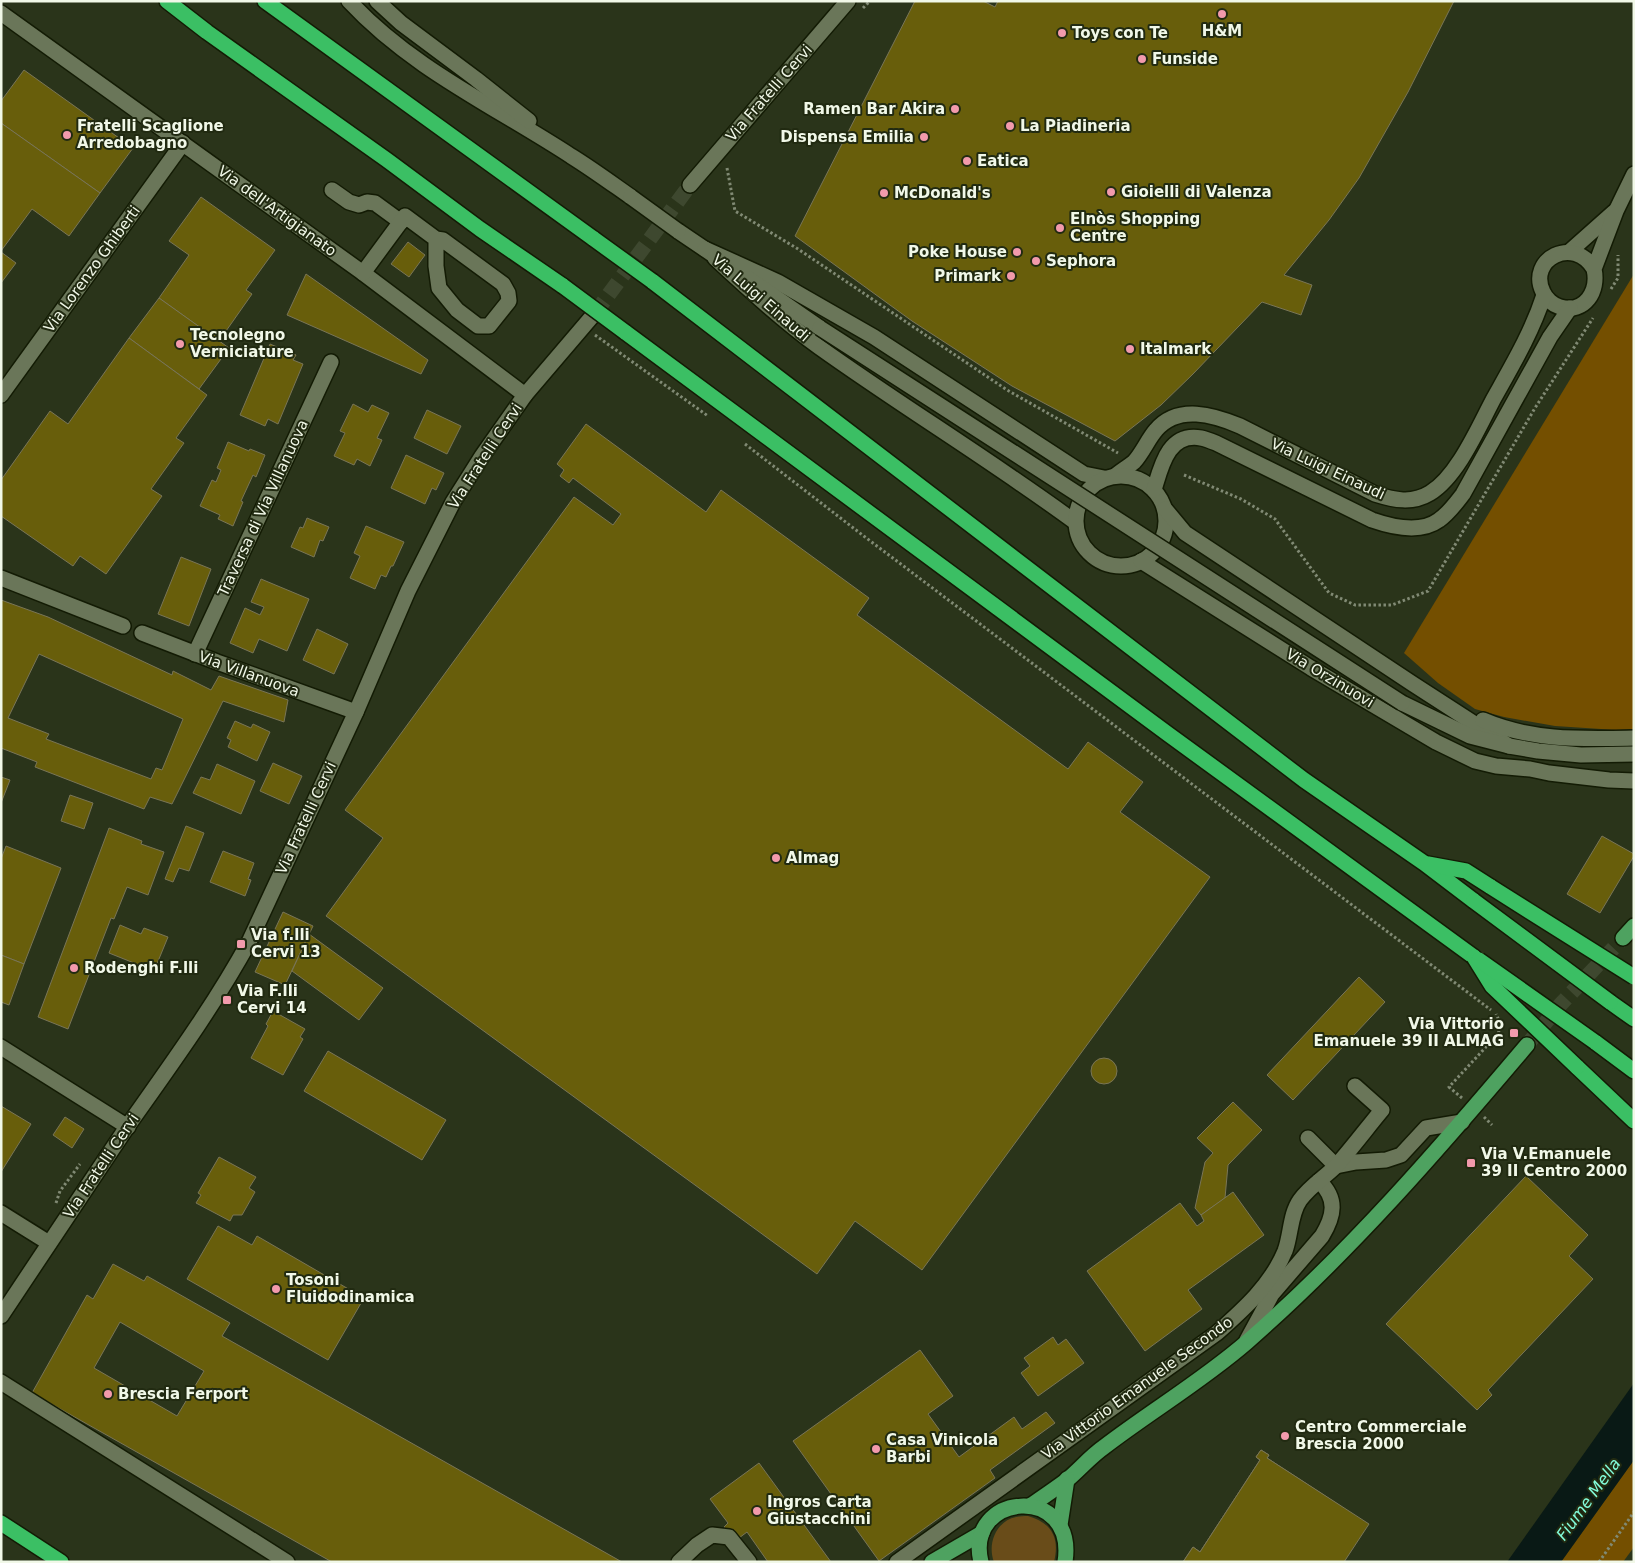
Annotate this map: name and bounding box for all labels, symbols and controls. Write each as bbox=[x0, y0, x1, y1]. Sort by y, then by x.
marker: H&M bbox=[1216, 8, 1228, 20]
place label: H&M bbox=[1202, 22, 1242, 40]
place label: Toys con Te bbox=[1072, 24, 1168, 42]
marker: Toys con Te bbox=[1056, 27, 1068, 39]
street label: Via Fratelli Cervi bbox=[722, 41, 816, 145]
place label: Funside bbox=[1152, 50, 1218, 68]
marker: Funside bbox=[1136, 53, 1148, 65]
place label: Ramen Bar Akira bbox=[803, 100, 945, 118]
marker: Ramen Bar Akira bbox=[949, 103, 961, 115]
place label: Fratelli Scaglione Arredobagno bbox=[77, 117, 224, 152]
place label: La Piadineria bbox=[1020, 117, 1131, 135]
marker: La Piadineria bbox=[1004, 120, 1016, 132]
place label: Dispensa Emilia bbox=[780, 128, 914, 146]
marker: Fratelli Scaglione Arredobagno bbox=[61, 129, 73, 141]
marker: Dispensa Emilia bbox=[918, 131, 930, 143]
place label: Eatica bbox=[977, 152, 1029, 170]
marker: Eatica bbox=[961, 155, 973, 167]
street label: Via dell'Artigianato bbox=[214, 162, 340, 260]
place label: Gioielli di Valenza bbox=[1121, 183, 1272, 201]
place label: McDonald's bbox=[894, 184, 991, 202]
marker: Gioielli di Valenza bbox=[1105, 186, 1117, 198]
marker: McDonald's bbox=[878, 187, 890, 199]
street label: Via Lorenzo Ghiberti bbox=[40, 202, 144, 336]
place label: Elnòs Shopping Centre bbox=[1070, 210, 1200, 245]
marker: Elnòs Shopping Centre bbox=[1054, 222, 1066, 234]
place label: Poke House bbox=[908, 243, 1007, 261]
marker: Poke House bbox=[1011, 246, 1023, 258]
street label: Via Luigi Einaudi bbox=[708, 251, 814, 345]
place label: Sephora bbox=[1046, 252, 1116, 270]
marker: Sephora bbox=[1030, 255, 1042, 267]
place label: Primark bbox=[934, 267, 1002, 285]
marker: Primark bbox=[1005, 270, 1017, 282]
place label: Tecnolegno Verniciature bbox=[190, 326, 294, 361]
marker: Tecnolegno Verniciature bbox=[174, 338, 186, 350]
place label: Italmark bbox=[1140, 340, 1212, 358]
marker: Italmark bbox=[1124, 343, 1136, 355]
street label: Via Fratelli Cervi bbox=[444, 400, 526, 512]
street label: Traversa di Via Villanuova bbox=[214, 417, 312, 600]
street label: Via Luigi Einaudi bbox=[1268, 435, 1388, 503]
street label: Via Orzinuovi bbox=[1283, 645, 1377, 711]
street label: Via Villanuova bbox=[196, 647, 302, 701]
street label: Via Fratelli Cervi bbox=[272, 759, 340, 877]
place label: Almag bbox=[786, 849, 839, 867]
marker: Almag bbox=[770, 852, 782, 864]
place label: Via f.lli Cervi 13 bbox=[251, 926, 321, 961]
marker: Via f.lli Cervi 13 bbox=[235, 938, 247, 950]
place label: Rodenghi F.lli bbox=[84, 959, 198, 977]
marker: Rodenghi F.lli bbox=[68, 962, 80, 974]
place label: Via F.lli Cervi 14 bbox=[237, 982, 307, 1017]
marker: Via F.lli Cervi 14 bbox=[221, 994, 233, 1006]
place label: Via Vittorio Emanuele 39 II ALMAG bbox=[1313, 1015, 1504, 1050]
marker: Via Vittorio Emanuele 39 II ALMAG bbox=[1508, 1027, 1520, 1039]
street label: Via Fratelli Cervi bbox=[59, 1110, 143, 1222]
place label: Via V.Emanuele 39 II Centro 2000 bbox=[1481, 1145, 1627, 1180]
marker: Via V.Emanuele 39 II Centro 2000 bbox=[1465, 1157, 1477, 1169]
place label: Tosoni Fluidodinamica bbox=[286, 1271, 415, 1306]
marker: Tosoni Fluidodinamica bbox=[270, 1283, 282, 1295]
street label: Via Vittorio Emanuele Secondo bbox=[1038, 1313, 1236, 1463]
place label: Brescia Ferport bbox=[118, 1385, 248, 1403]
marker: Brescia Ferport bbox=[102, 1388, 114, 1400]
place label: Centro Commerciale Brescia 2000 bbox=[1295, 1418, 1467, 1453]
marker: Centro Commerciale Brescia 2000 bbox=[1279, 1430, 1291, 1442]
place label: Casa Vinicola Barbi bbox=[886, 1431, 998, 1466]
marker: Casa Vinicola Barbi bbox=[870, 1443, 882, 1455]
water label: Fiume Mella bbox=[1552, 1455, 1624, 1544]
place label: Ingros Carta Giustacchini bbox=[767, 1493, 872, 1528]
marker: Ingros Carta Giustacchini bbox=[751, 1505, 763, 1517]

